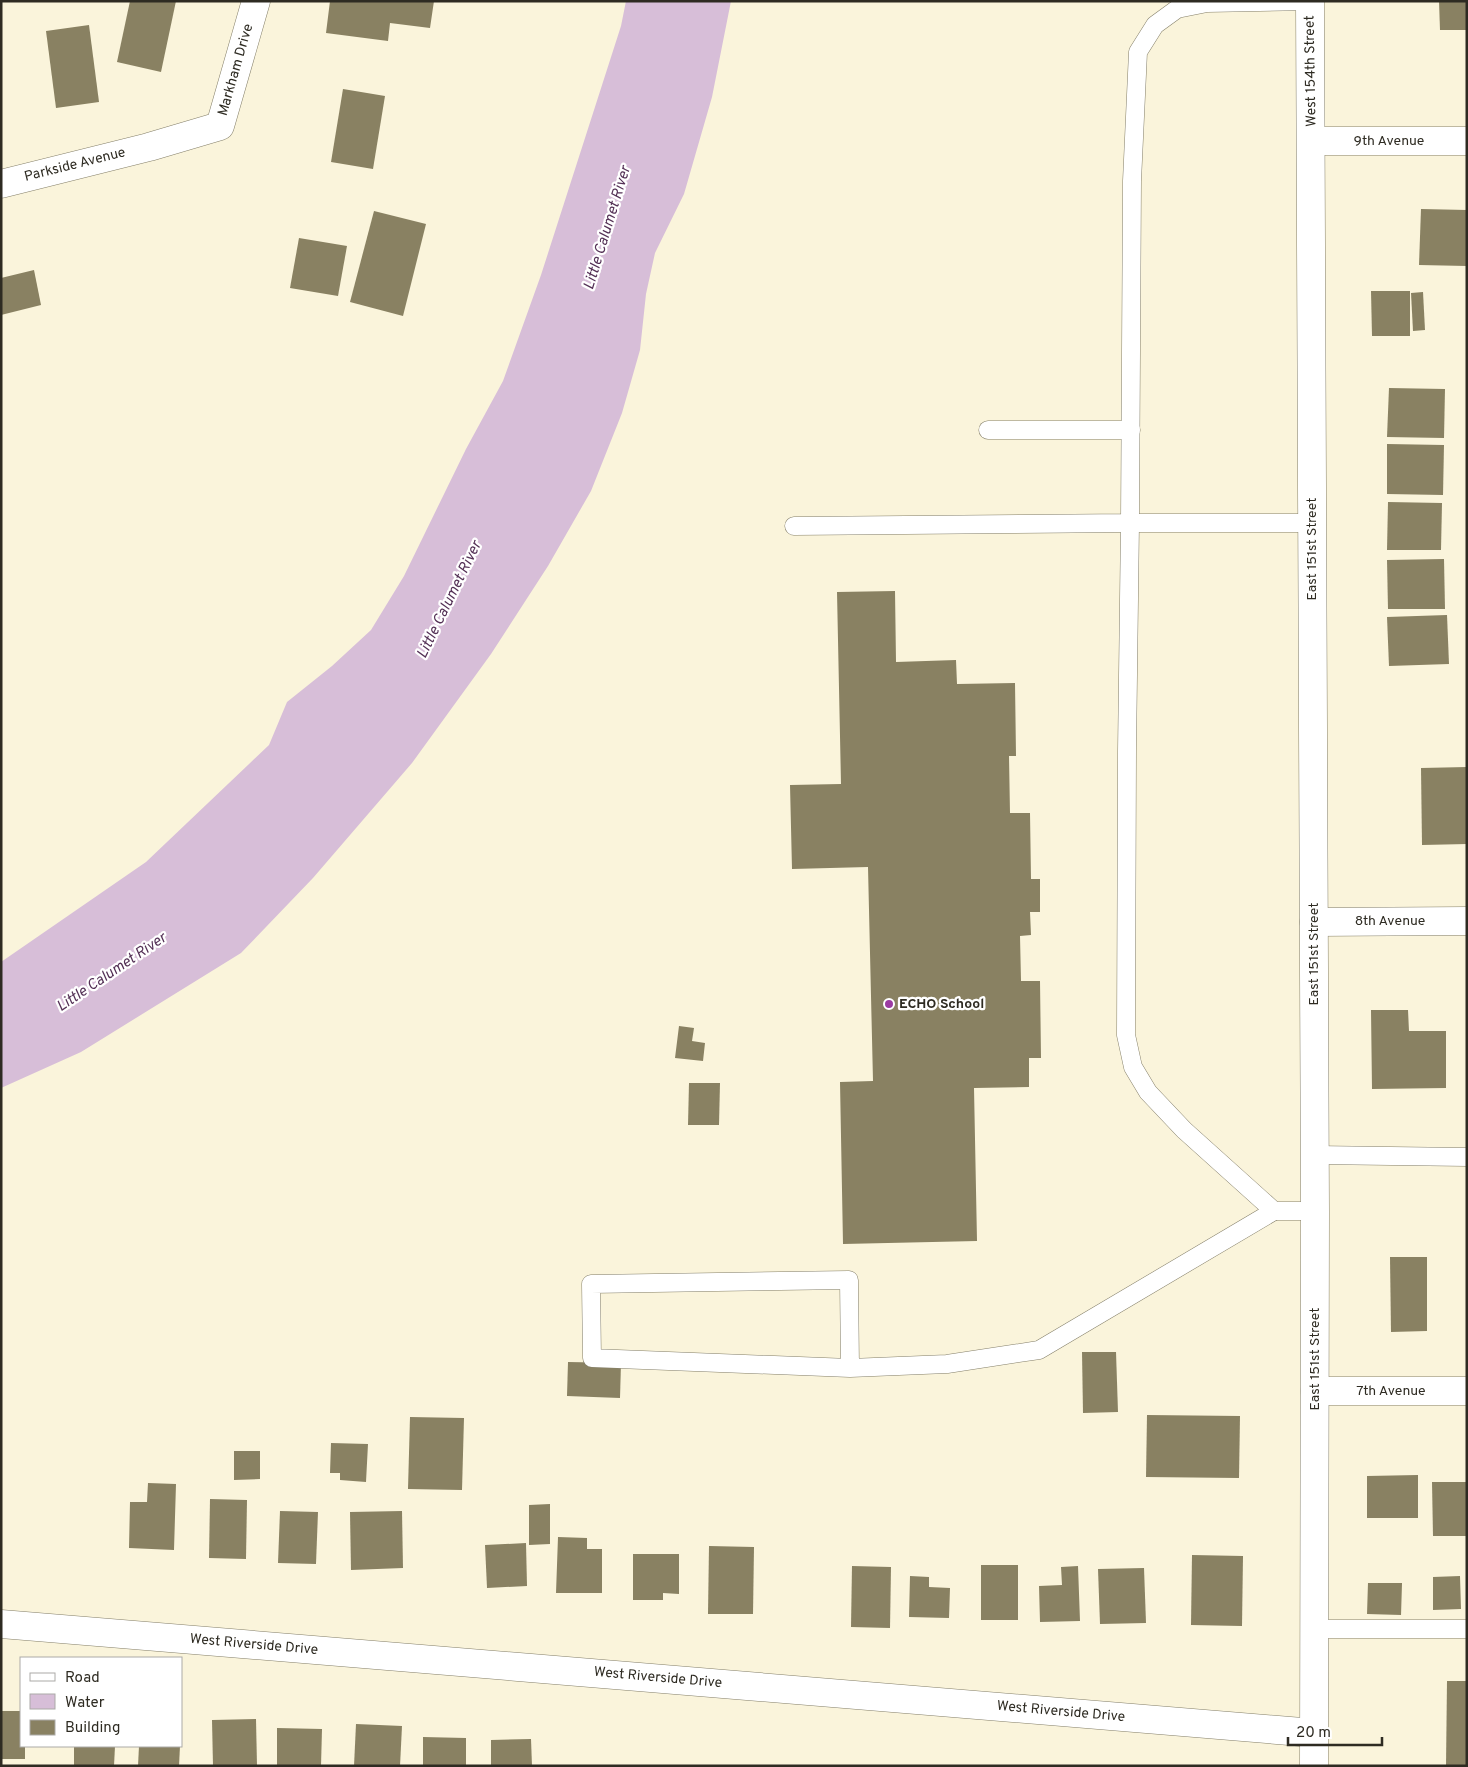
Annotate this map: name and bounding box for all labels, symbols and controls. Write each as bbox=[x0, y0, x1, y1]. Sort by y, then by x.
street label: West 154th Street bbox=[1302, 15, 1320, 127]
street label: Markham Drive bbox=[215, 22, 257, 118]
street label: 9th Avenue bbox=[1354, 133, 1424, 150]
street label: Parkside Avenue bbox=[23, 144, 127, 186]
water label: Little Calumet River bbox=[580, 163, 636, 292]
street label: East 151st Street bbox=[1304, 497, 1321, 601]
water label: Little Calumet River bbox=[413, 537, 487, 662]
street label: East 151st Street bbox=[1306, 902, 1323, 1006]
street label: 8th Avenue bbox=[1355, 913, 1425, 930]
water label: Little Calumet River bbox=[53, 929, 172, 1017]
place label: ECHO School bbox=[899, 996, 984, 1013]
marker: ECHO School bbox=[883, 998, 895, 1010]
street label: East 151st Street bbox=[1307, 1307, 1324, 1411]
street label: 7th Avenue bbox=[1356, 1383, 1426, 1400]
street label: West Riverside Drive bbox=[189, 1631, 319, 1659]
legend bbox=[20, 1657, 182, 1747]
street label: West Riverside Drive bbox=[593, 1664, 723, 1692]
text: Road bbox=[65, 1669, 100, 1688]
text: Water bbox=[65, 1694, 105, 1713]
street label: West Riverside Drive bbox=[996, 1698, 1126, 1726]
scale bar bbox=[1288, 1714, 1382, 1746]
text: Building bbox=[65, 1719, 120, 1738]
text: 20 m bbox=[1296, 1724, 1331, 1743]

